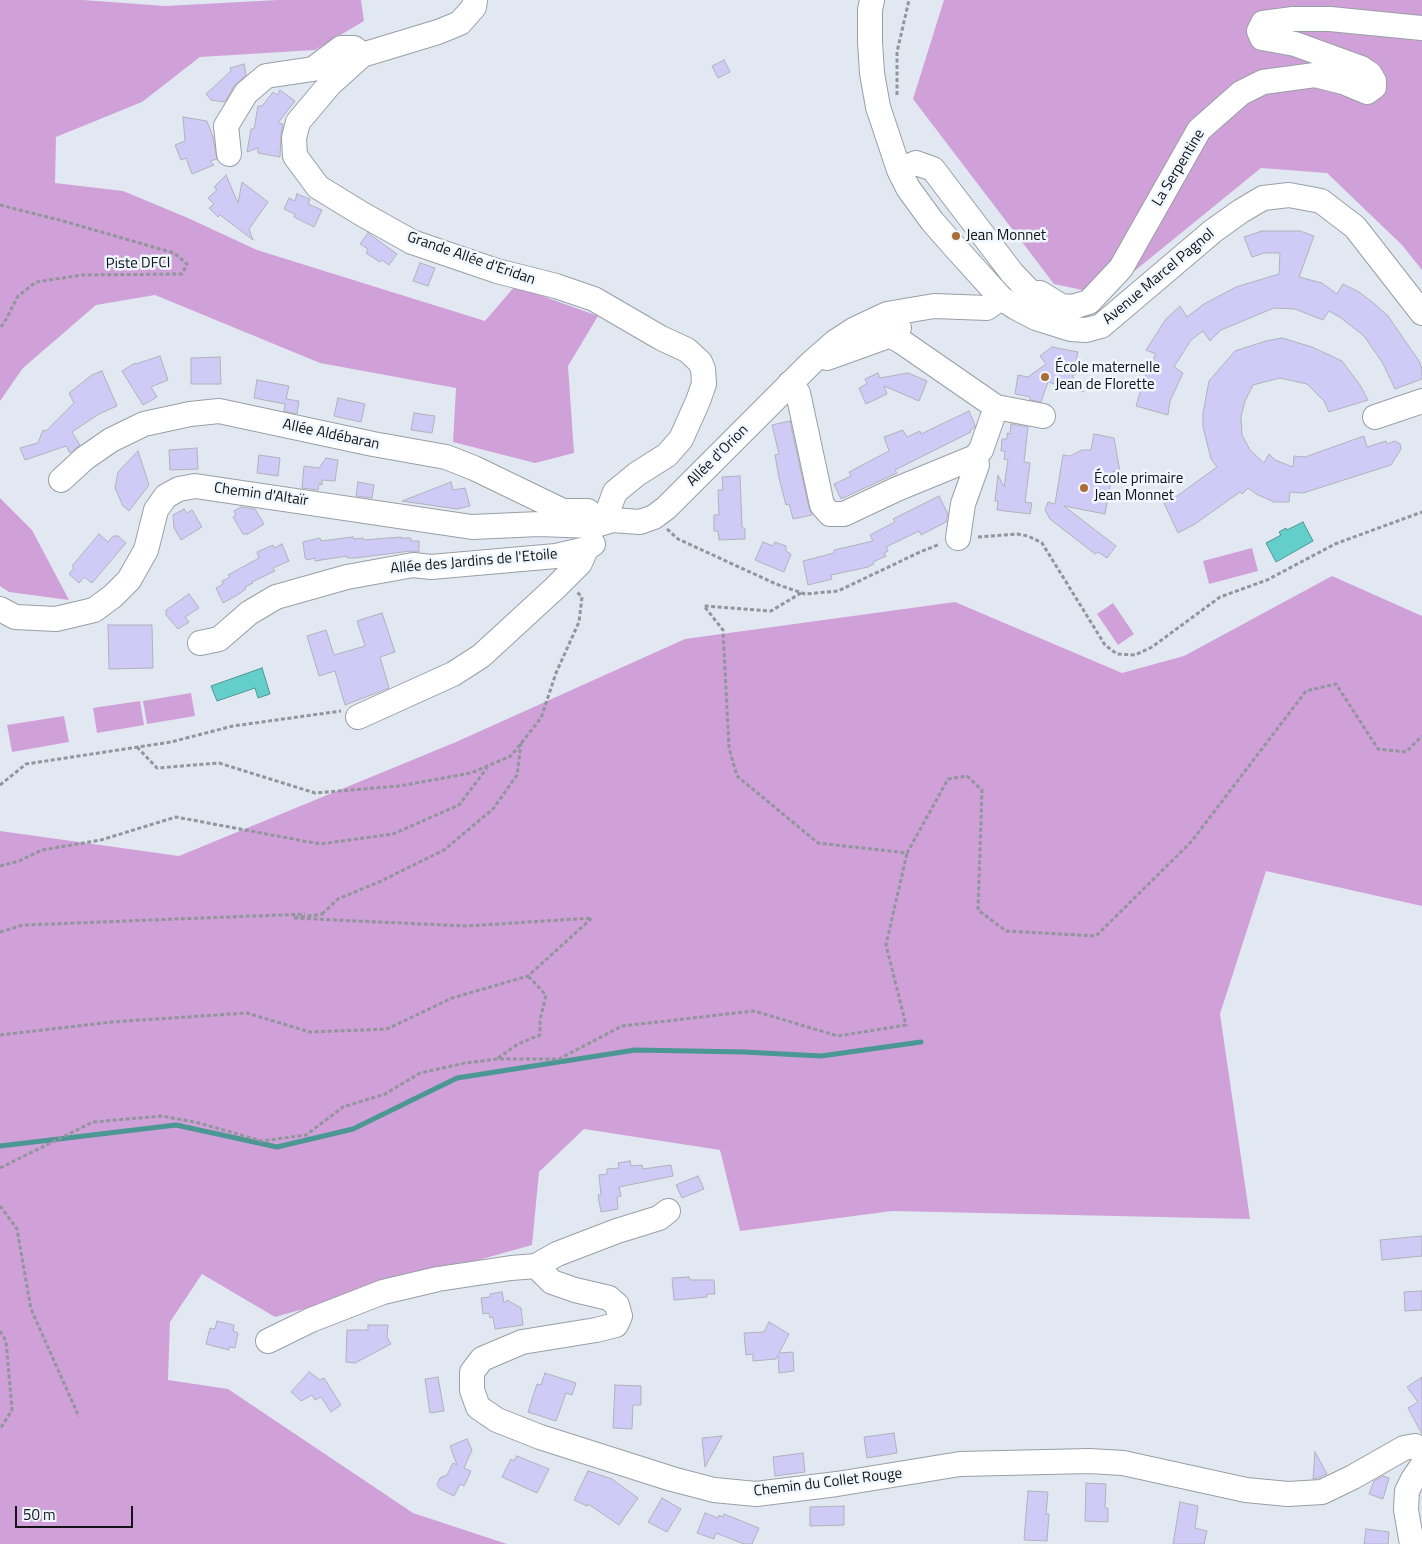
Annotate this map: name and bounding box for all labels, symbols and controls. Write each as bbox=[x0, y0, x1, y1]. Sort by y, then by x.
street label: La Serpentine bbox=[1149, 126, 1209, 210]
street label: Avenue Marcel Pagnol bbox=[1100, 225, 1218, 329]
place label: Jean Monnet bbox=[966, 227, 1046, 245]
street label: Grande Allée d'Eridan bbox=[405, 229, 537, 289]
marker: Jean Monnet bbox=[950, 230, 962, 242]
street label: Piste DFCI bbox=[106, 254, 170, 274]
place label: École maternelle Jean de Florette bbox=[1055, 359, 1160, 394]
marker: École maternelle Jean de Florette bbox=[1039, 371, 1051, 383]
street label: Allée Aldébaran bbox=[281, 416, 381, 454]
street label: Allée d'Orion bbox=[683, 421, 753, 491]
place label: École primaire Jean Monnet bbox=[1094, 470, 1183, 505]
street label: Chemin d'Altaïr bbox=[213, 479, 309, 511]
marker: École primaire Jean Monnet bbox=[1078, 482, 1090, 494]
street label: Allée des Jardins de l'Etoile bbox=[390, 546, 558, 578]
street label: Chemin du Collet Rouge bbox=[753, 1465, 903, 1501]
scale bar bbox=[18, 1496, 135, 1528]
text: 50 m bbox=[23, 1503, 56, 1526]

